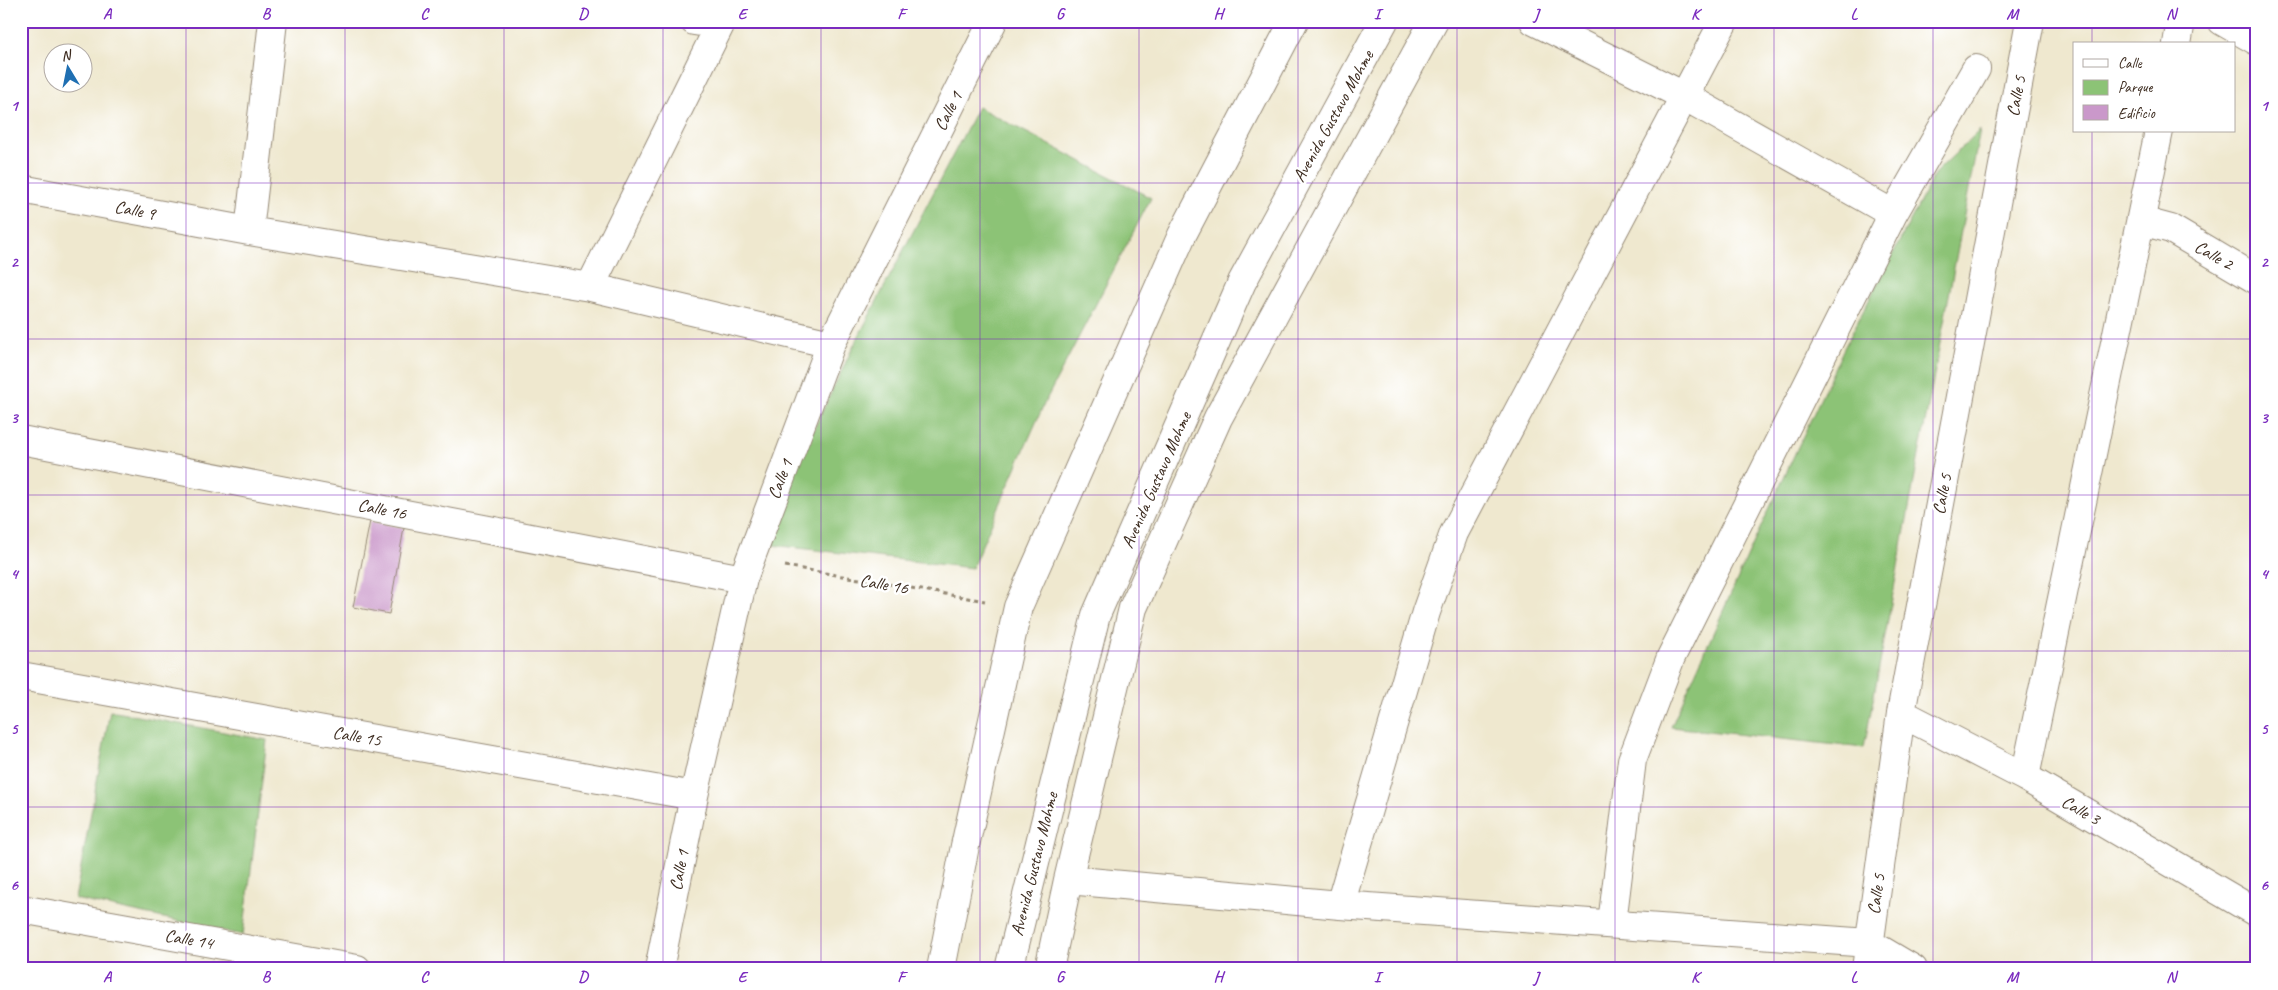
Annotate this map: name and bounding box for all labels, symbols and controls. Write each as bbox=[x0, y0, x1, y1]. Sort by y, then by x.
text: A bbox=[103, 4, 113, 24]
text: B bbox=[262, 4, 272, 24]
text: C bbox=[420, 4, 430, 24]
text: D bbox=[578, 4, 589, 24]
text: E bbox=[738, 4, 749, 24]
text: F bbox=[897, 4, 908, 24]
text: G bbox=[1056, 4, 1066, 24]
text: H bbox=[1213, 4, 1225, 24]
text: I bbox=[1374, 4, 1384, 24]
text: J bbox=[1532, 4, 1541, 24]
text: K bbox=[1691, 4, 1703, 24]
text: L bbox=[1851, 4, 1859, 24]
text: M bbox=[2006, 4, 2020, 24]
text: N bbox=[2166, 4, 2179, 24]
north arrow bbox=[42, 42, 92, 92]
legend bbox=[2073, 42, 2236, 132]
street label: Avenida Gustavo Mohme bbox=[1288, 45, 1379, 186]
text: N bbox=[60, 46, 74, 65]
text: Calle bbox=[2118, 54, 2143, 73]
street label: Calle 5 bbox=[2001, 73, 2031, 118]
text: Parque bbox=[2118, 78, 2154, 97]
street label: Calle 1 bbox=[929, 87, 967, 134]
text: 1 bbox=[10, 96, 19, 116]
text: 1 bbox=[2260, 96, 2269, 116]
text: Edificio bbox=[2118, 104, 2156, 123]
street label: Calle 9 bbox=[113, 195, 159, 225]
street label: Calle 2 bbox=[2191, 235, 2239, 276]
text: 2 bbox=[10, 252, 19, 272]
text: 2 bbox=[2260, 252, 2269, 272]
street label: Avenida Gustavo Mohme bbox=[1116, 407, 1196, 552]
text: 3 bbox=[10, 408, 19, 428]
text: 3 bbox=[2260, 408, 2269, 428]
street label: Calle 1 bbox=[762, 455, 798, 502]
street label: Calle 5 bbox=[1927, 471, 1957, 516]
street label: Calle 16 bbox=[356, 494, 409, 525]
text: 4 bbox=[10, 564, 19, 584]
text: 4 bbox=[2260, 564, 2269, 584]
street label: Calle 16 bbox=[858, 569, 911, 599]
text: 5 bbox=[11, 719, 20, 739]
text: 5 bbox=[2261, 719, 2270, 739]
street label: Calle 15 bbox=[331, 721, 384, 751]
street label: Avenida Gustavo Mohme bbox=[1006, 789, 1063, 938]
street label: Calle 3 bbox=[2058, 790, 2106, 831]
street label: Calle 1 bbox=[664, 847, 694, 892]
street label: Calle 5 bbox=[1862, 871, 1890, 916]
text: 6 bbox=[10, 875, 19, 895]
text: 6 bbox=[2260, 875, 2269, 895]
street label: Calle 14 bbox=[163, 924, 217, 954]
text: A bbox=[103, 967, 113, 987]
text: B bbox=[262, 967, 272, 987]
text: C bbox=[420, 967, 430, 987]
text: D bbox=[578, 967, 589, 987]
text: E bbox=[738, 967, 749, 987]
text: F bbox=[897, 967, 908, 987]
text: G bbox=[1056, 967, 1066, 987]
text: H bbox=[1213, 967, 1225, 987]
text: I bbox=[1374, 967, 1384, 987]
text: J bbox=[1532, 967, 1541, 987]
text: K bbox=[1691, 967, 1703, 987]
text: L bbox=[1851, 967, 1859, 987]
text: M bbox=[2006, 967, 2020, 987]
text: N bbox=[2166, 967, 2179, 987]

